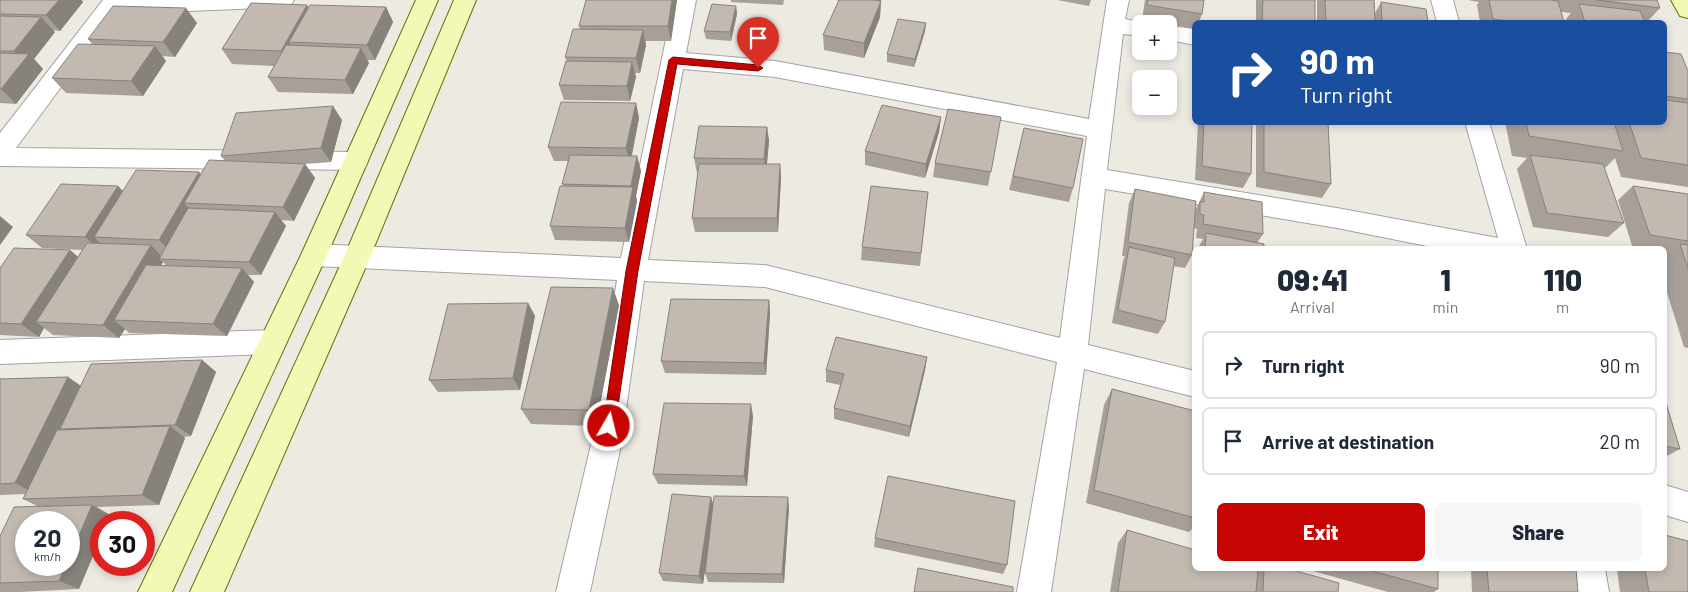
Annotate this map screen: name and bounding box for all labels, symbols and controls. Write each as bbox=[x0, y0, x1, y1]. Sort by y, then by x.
map controls bbox=[1132, 15, 1177, 115]
button: + bbox=[1132, 15, 1177, 60]
pin bbox=[737, 17, 779, 68]
icon: arrive bbox=[744, 24, 772, 52]
text: 90 m bbox=[1300, 39, 1375, 81]
icon: right bbox=[1217, 40, 1282, 105]
button: − bbox=[1132, 70, 1177, 115]
text: Turn right bbox=[1300, 81, 1393, 107]
text: 09:41 bbox=[1277, 261, 1348, 297]
text: 1 bbox=[1440, 261, 1451, 297]
text: 110 bbox=[1543, 261, 1582, 297]
text: Arrival bbox=[1290, 297, 1335, 316]
text: min bbox=[1433, 297, 1459, 316]
text: m bbox=[1556, 297, 1569, 316]
icon: right bbox=[1219, 351, 1247, 379]
text: Turn right bbox=[1262, 354, 1344, 377]
text: 90 m bbox=[1600, 354, 1640, 377]
position arrow bbox=[582, 399, 634, 451]
icon: arrive bbox=[1219, 427, 1247, 455]
text: Arrive at destination bbox=[1262, 430, 1434, 453]
text: 20 m bbox=[1600, 430, 1640, 453]
button: Exit bbox=[1217, 503, 1425, 561]
button: Share bbox=[1435, 503, 1642, 561]
speed limit sign: 30 bbox=[90, 511, 155, 576]
text: 20 bbox=[33, 522, 62, 552]
text: km/h bbox=[34, 549, 61, 563]

